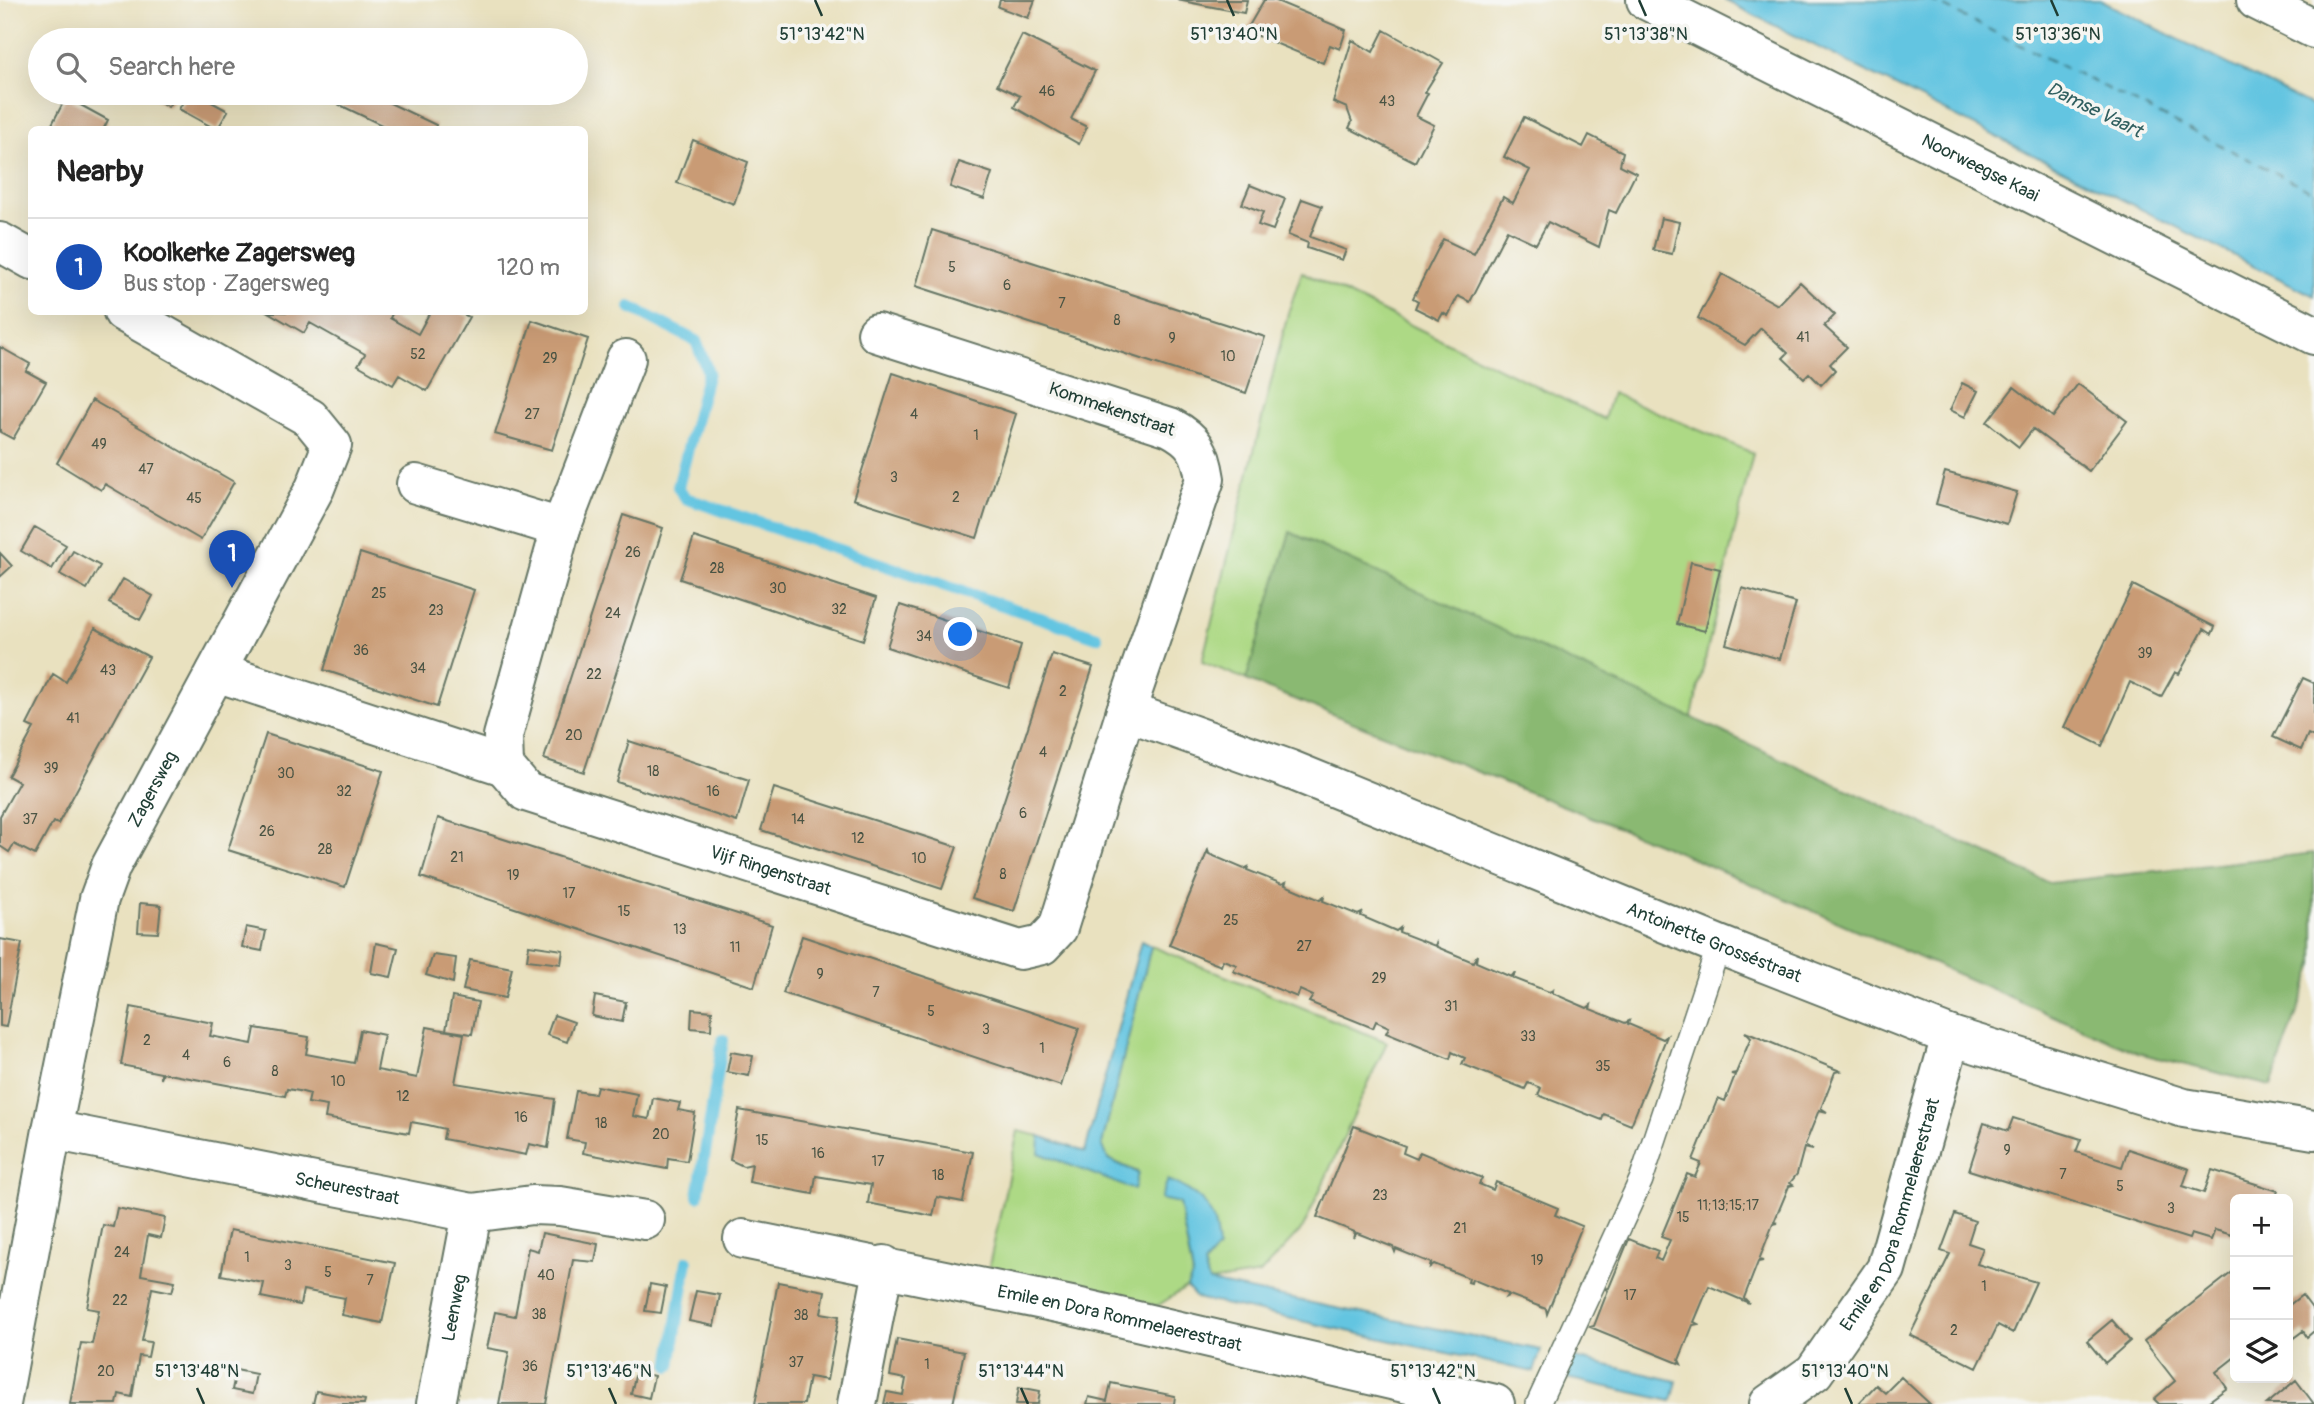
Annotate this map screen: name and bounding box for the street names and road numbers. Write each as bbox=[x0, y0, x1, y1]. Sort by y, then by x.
street label: Noorweegse Kaai bbox=[1917, 129, 2043, 207]
street label: Kommekenstraat bbox=[1046, 377, 1179, 442]
street label: Zagersweg bbox=[123, 747, 183, 831]
street label: Vijf Ringenstraat bbox=[707, 841, 835, 901]
street label: Antoinette Grosséstraat bbox=[1623, 897, 1805, 988]
street label: Emile en Dora Rommelaerestraat bbox=[1835, 1095, 1945, 1336]
street label: Scheurestraat bbox=[293, 1167, 402, 1211]
street label: Leenweg bbox=[437, 1272, 472, 1343]
street label: Emile en Dora Rommelaerestraat bbox=[995, 1280, 1245, 1357]

